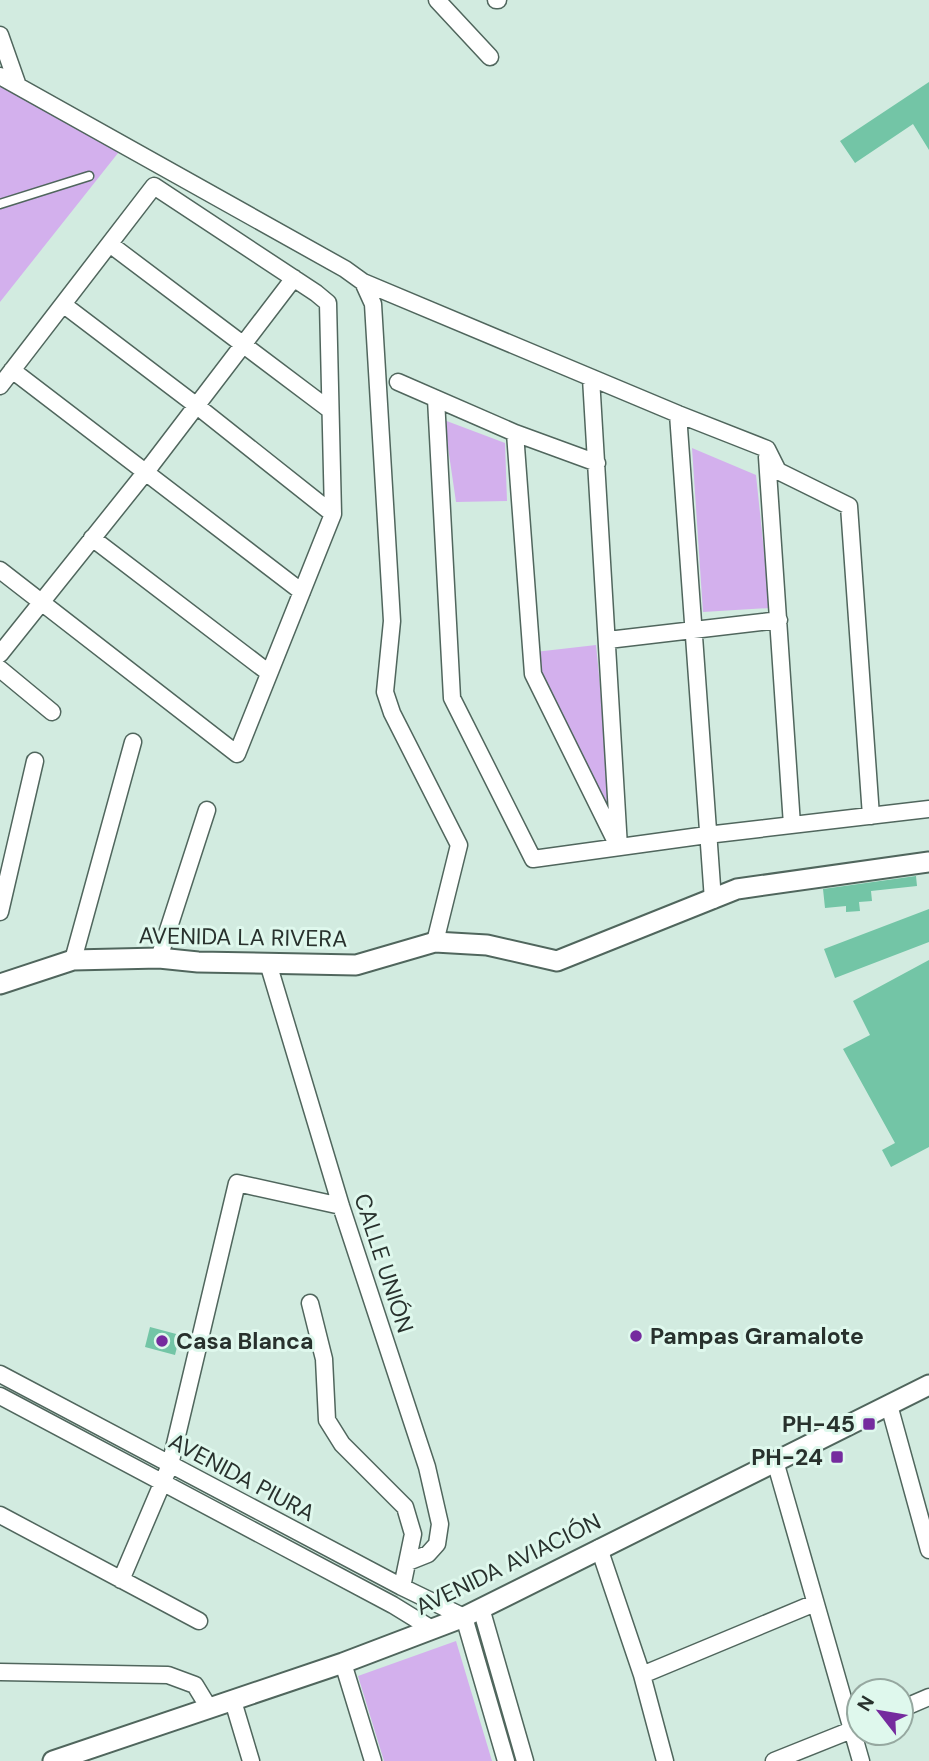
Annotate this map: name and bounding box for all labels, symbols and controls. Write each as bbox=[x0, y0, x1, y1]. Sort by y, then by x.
street label: AVENIDA LA RIVERA bbox=[138, 920, 348, 954]
street label: CALLE UNIÓN bbox=[347, 1190, 421, 1336]
place label: Pampas Gramalote bbox=[650, 1321, 864, 1351]
place label: Casa Blanca bbox=[176, 1326, 314, 1356]
marker: Pampas Gramalote bbox=[628, 1328, 644, 1344]
marker: Casa Blanca bbox=[154, 1333, 170, 1349]
place label: PH-45 bbox=[782, 1409, 855, 1439]
marker: PH-45 bbox=[861, 1416, 877, 1432]
street label: AVENIDA PIURA bbox=[164, 1426, 320, 1528]
place label: PH-24 bbox=[751, 1442, 823, 1472]
marker: PH-24 bbox=[829, 1449, 845, 1465]
street label: AVENIDA AVIACIÓN bbox=[410, 1506, 606, 1622]
north arrow bbox=[845, 1677, 915, 1747]
text: N bbox=[852, 1691, 880, 1716]

